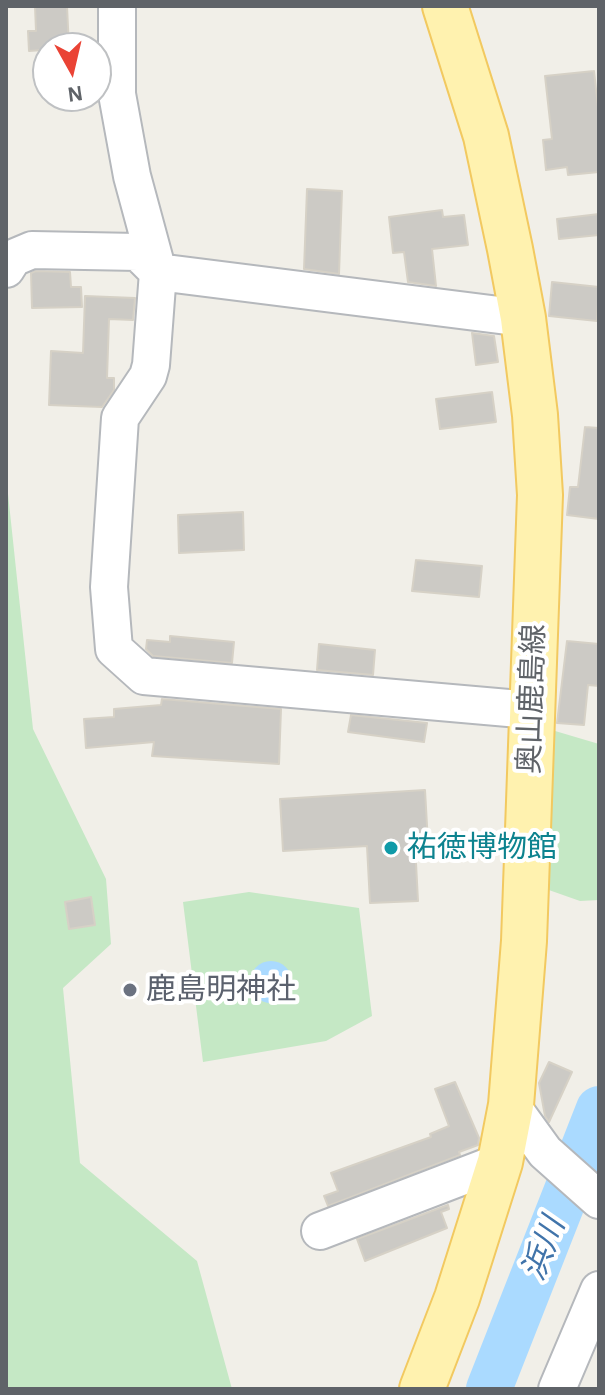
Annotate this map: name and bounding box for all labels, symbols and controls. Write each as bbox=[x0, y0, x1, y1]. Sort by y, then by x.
north arrow bbox=[32, 32, 112, 112]
text: N bbox=[66, 82, 84, 106]
street label: 奥山鹿島線 bbox=[511, 623, 553, 775]
place label: 祐徳博物館 bbox=[407, 830, 557, 866]
marker: 祐徳博物館 bbox=[382, 839, 400, 857]
place label: 鹿島明神社 bbox=[146, 972, 296, 1008]
marker: 鹿島明神社 bbox=[121, 981, 139, 999]
water label: 浜川 bbox=[515, 1212, 573, 1286]

